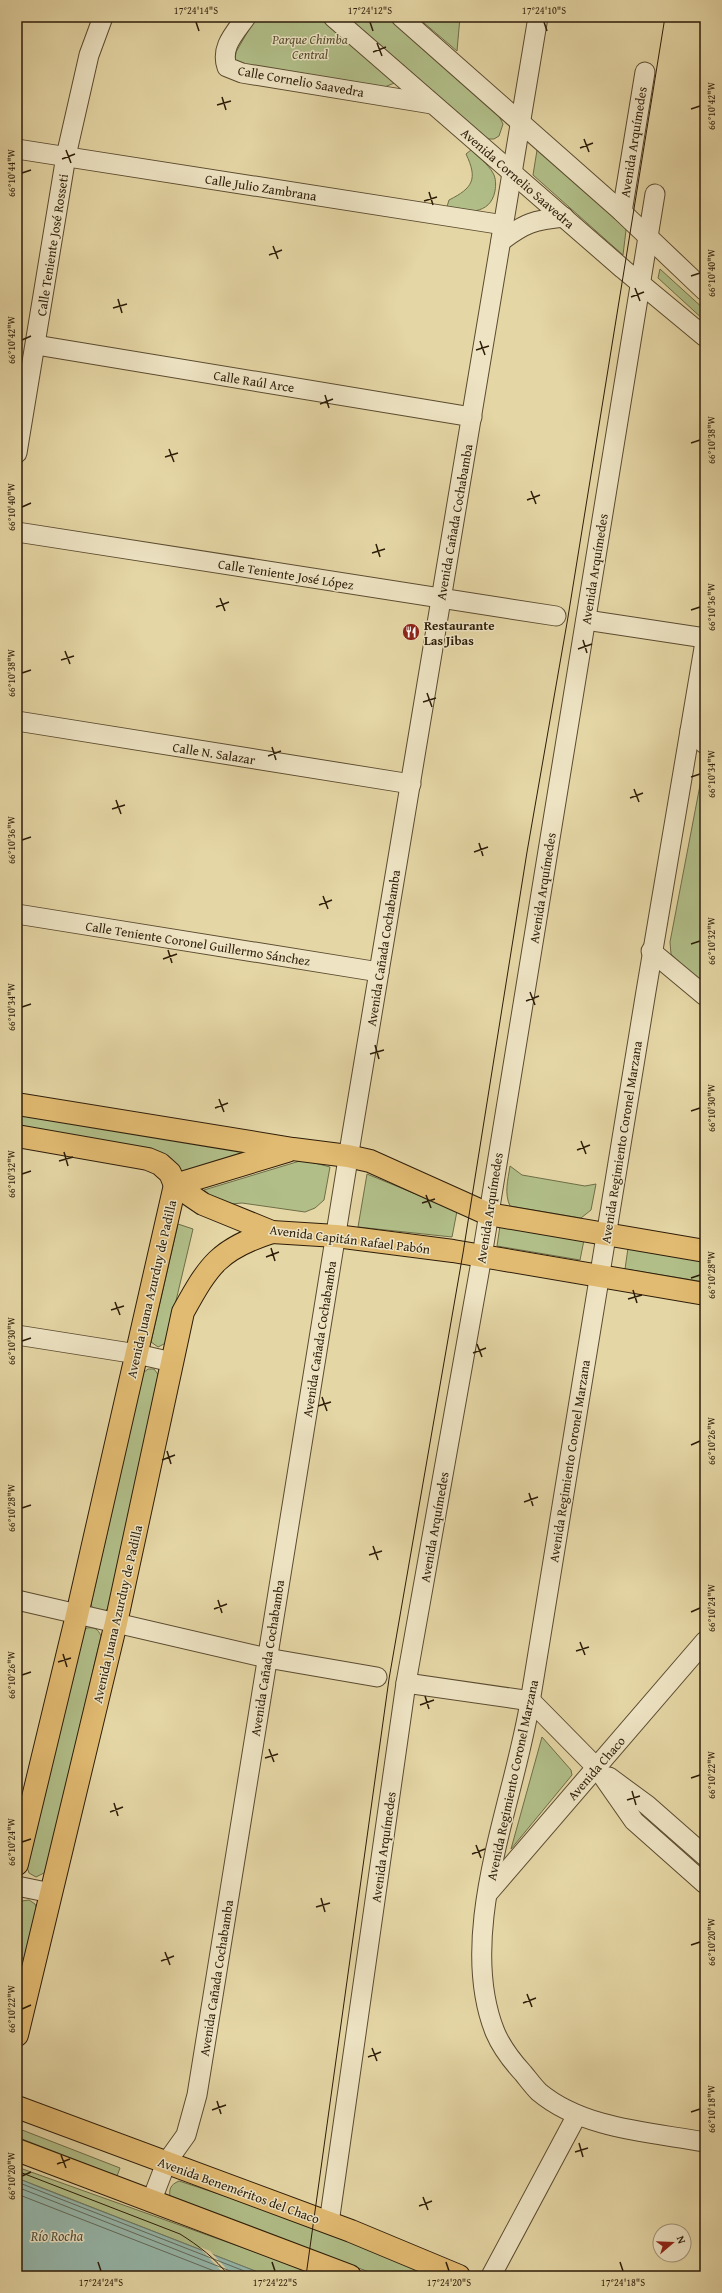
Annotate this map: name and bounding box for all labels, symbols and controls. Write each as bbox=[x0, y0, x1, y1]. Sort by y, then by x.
text: 17°24'14"S bbox=[174, 3, 218, 18]
text: 17°24'12"S bbox=[348, 3, 392, 18]
text: 17°24'10"S bbox=[522, 3, 566, 18]
park label: Parque Chimba Central bbox=[271, 30, 348, 64]
street label: Calle Cornelio Saavedra bbox=[236, 61, 366, 102]
text: 66°10'42"W bbox=[704, 82, 719, 130]
street label: Avenida Arquímedes bbox=[615, 85, 652, 199]
street label: Avenida Cornelio Saavedra bbox=[457, 124, 579, 234]
text: 66°10'44"W bbox=[4, 149, 19, 197]
street label: Calle Julio Zambrana bbox=[204, 169, 319, 206]
street label: Calle Teniente José Rosseti bbox=[32, 172, 73, 318]
text: 66°10'40"W bbox=[704, 249, 719, 297]
text: 66°10'42"W bbox=[4, 316, 19, 364]
street label: Calle Raúl Arce bbox=[212, 366, 296, 397]
text: 66°10'38"W bbox=[704, 416, 719, 464]
street label: Avenida Cañada Cochabamba bbox=[431, 442, 478, 602]
text: 66°10'40"W bbox=[4, 483, 19, 531]
street label: Avenida Arquímedes bbox=[576, 512, 613, 626]
street label: Calle Teniente José López bbox=[217, 554, 355, 595]
text: 66°10'36"W bbox=[704, 583, 719, 631]
place label: Restaurante Las Jibas bbox=[424, 616, 495, 650]
restaurant icon: Restaurante Las Jibas bbox=[401, 622, 421, 642]
text: 66°10'38"W bbox=[4, 649, 19, 697]
street label: Calle N. Salazar bbox=[171, 738, 257, 770]
text: 66°10'34"W bbox=[704, 750, 719, 798]
text: 66°10'36"W bbox=[4, 816, 19, 864]
street label: Avenida Arquímedes bbox=[524, 831, 561, 945]
street label: Avenida Cañada Cochabamba bbox=[362, 868, 405, 1028]
street label: Calle Teniente Coronel Guillermo Sánchez bbox=[84, 916, 312, 971]
text: 66°10'32"W bbox=[704, 917, 719, 965]
text: 66°10'34"W bbox=[4, 983, 19, 1031]
street label: Avenida Regimiento Coronel Marzana bbox=[596, 1039, 647, 1245]
text: 66°10'30"W bbox=[704, 1084, 719, 1132]
text: 66°10'32"W bbox=[4, 1150, 19, 1198]
street label: Avenida Arquímedes bbox=[471, 1151, 508, 1265]
street label: Avenida Juana Azurduy de Padilla bbox=[122, 1197, 181, 1380]
street label: Avenida Capitán Rafael Pabón bbox=[269, 1220, 432, 1259]
text: 66°10'28"W bbox=[704, 1251, 719, 1299]
street label: Avenida Cañada Cochabamba bbox=[298, 1259, 341, 1419]
text: 66°10'30"W bbox=[4, 1317, 19, 1365]
street label: Avenida Regimiento Coronel Marzana bbox=[544, 1358, 595, 1564]
text: 66°10'26"W bbox=[704, 1417, 719, 1465]
street label: Avenida Arquímedes bbox=[415, 1470, 454, 1584]
text: 66°10'28"W bbox=[4, 1484, 19, 1532]
street label: Avenida Juana Azurduy de Padilla bbox=[88, 1522, 147, 1705]
street label: Avenida Cañada Cochabamba bbox=[246, 1578, 289, 1738]
text: 66°10'24"W bbox=[704, 1584, 719, 1632]
text: 66°10'26"W bbox=[4, 1651, 19, 1699]
street label: Avenida Regimiento Coronel Marzana bbox=[482, 1677, 543, 1882]
street label: Avenida Chaco bbox=[563, 1732, 630, 1804]
text: 66°10'22"W bbox=[704, 1751, 719, 1799]
street label: Avenida Arquímedes bbox=[366, 1790, 401, 1904]
text: 66°10'24"W bbox=[4, 1818, 19, 1866]
street label: Avenida Cañada Cochabamba bbox=[195, 1898, 238, 2058]
text: 66°10'20"W bbox=[704, 1918, 719, 1966]
text: 66°10'22"W bbox=[4, 1985, 19, 2033]
text: 66°10'18"W bbox=[704, 2085, 719, 2133]
text: 66°10'20"W bbox=[4, 2152, 19, 2200]
street label: Avenida Beneméritos del Chaco bbox=[155, 2152, 323, 2229]
north arrow bbox=[652, 2223, 692, 2263]
water label: Río Rocha bbox=[30, 2226, 84, 2246]
text: N bbox=[673, 2234, 690, 2246]
text: 17°24'24"S bbox=[79, 2275, 123, 2290]
text: 17°24'22"S bbox=[253, 2275, 297, 2290]
text: 17°24'20"S bbox=[427, 2275, 471, 2290]
text: 17°24'18"S bbox=[601, 2275, 645, 2290]

